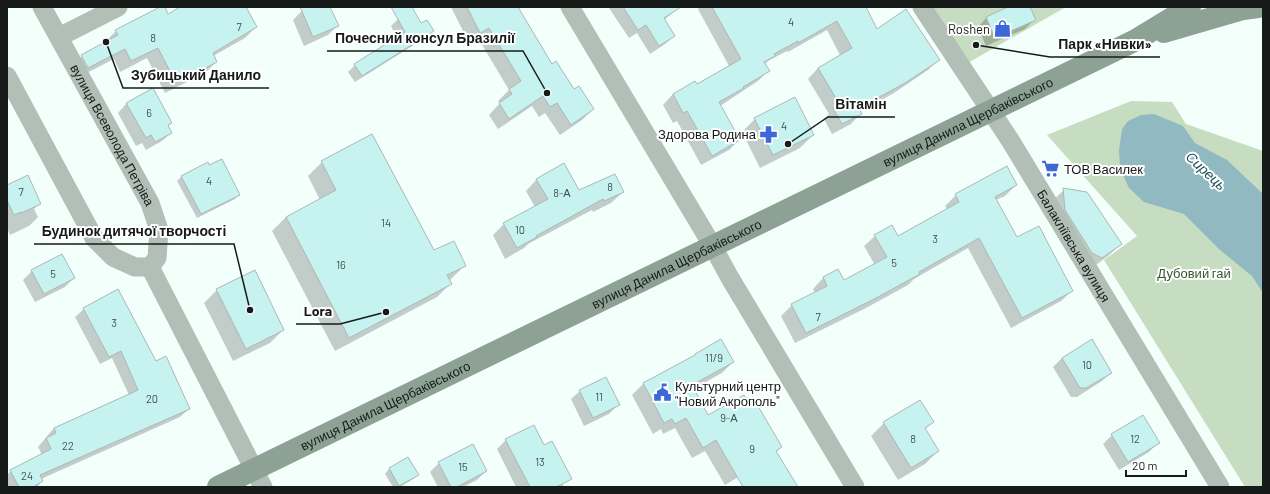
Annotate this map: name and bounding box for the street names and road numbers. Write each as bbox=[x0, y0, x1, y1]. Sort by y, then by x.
street label: вулиця Всеволода Петріва bbox=[67, 61, 158, 209]
street label: вулиця Данила Щербаківського bbox=[880, 74, 1055, 170]
street label: Балакліївська вулиця bbox=[1034, 187, 1114, 305]
street label: вулиця Данила Щербаківського bbox=[589, 216, 764, 312]
street label: вулиця Данила Щербаківського bbox=[298, 357, 473, 454]

